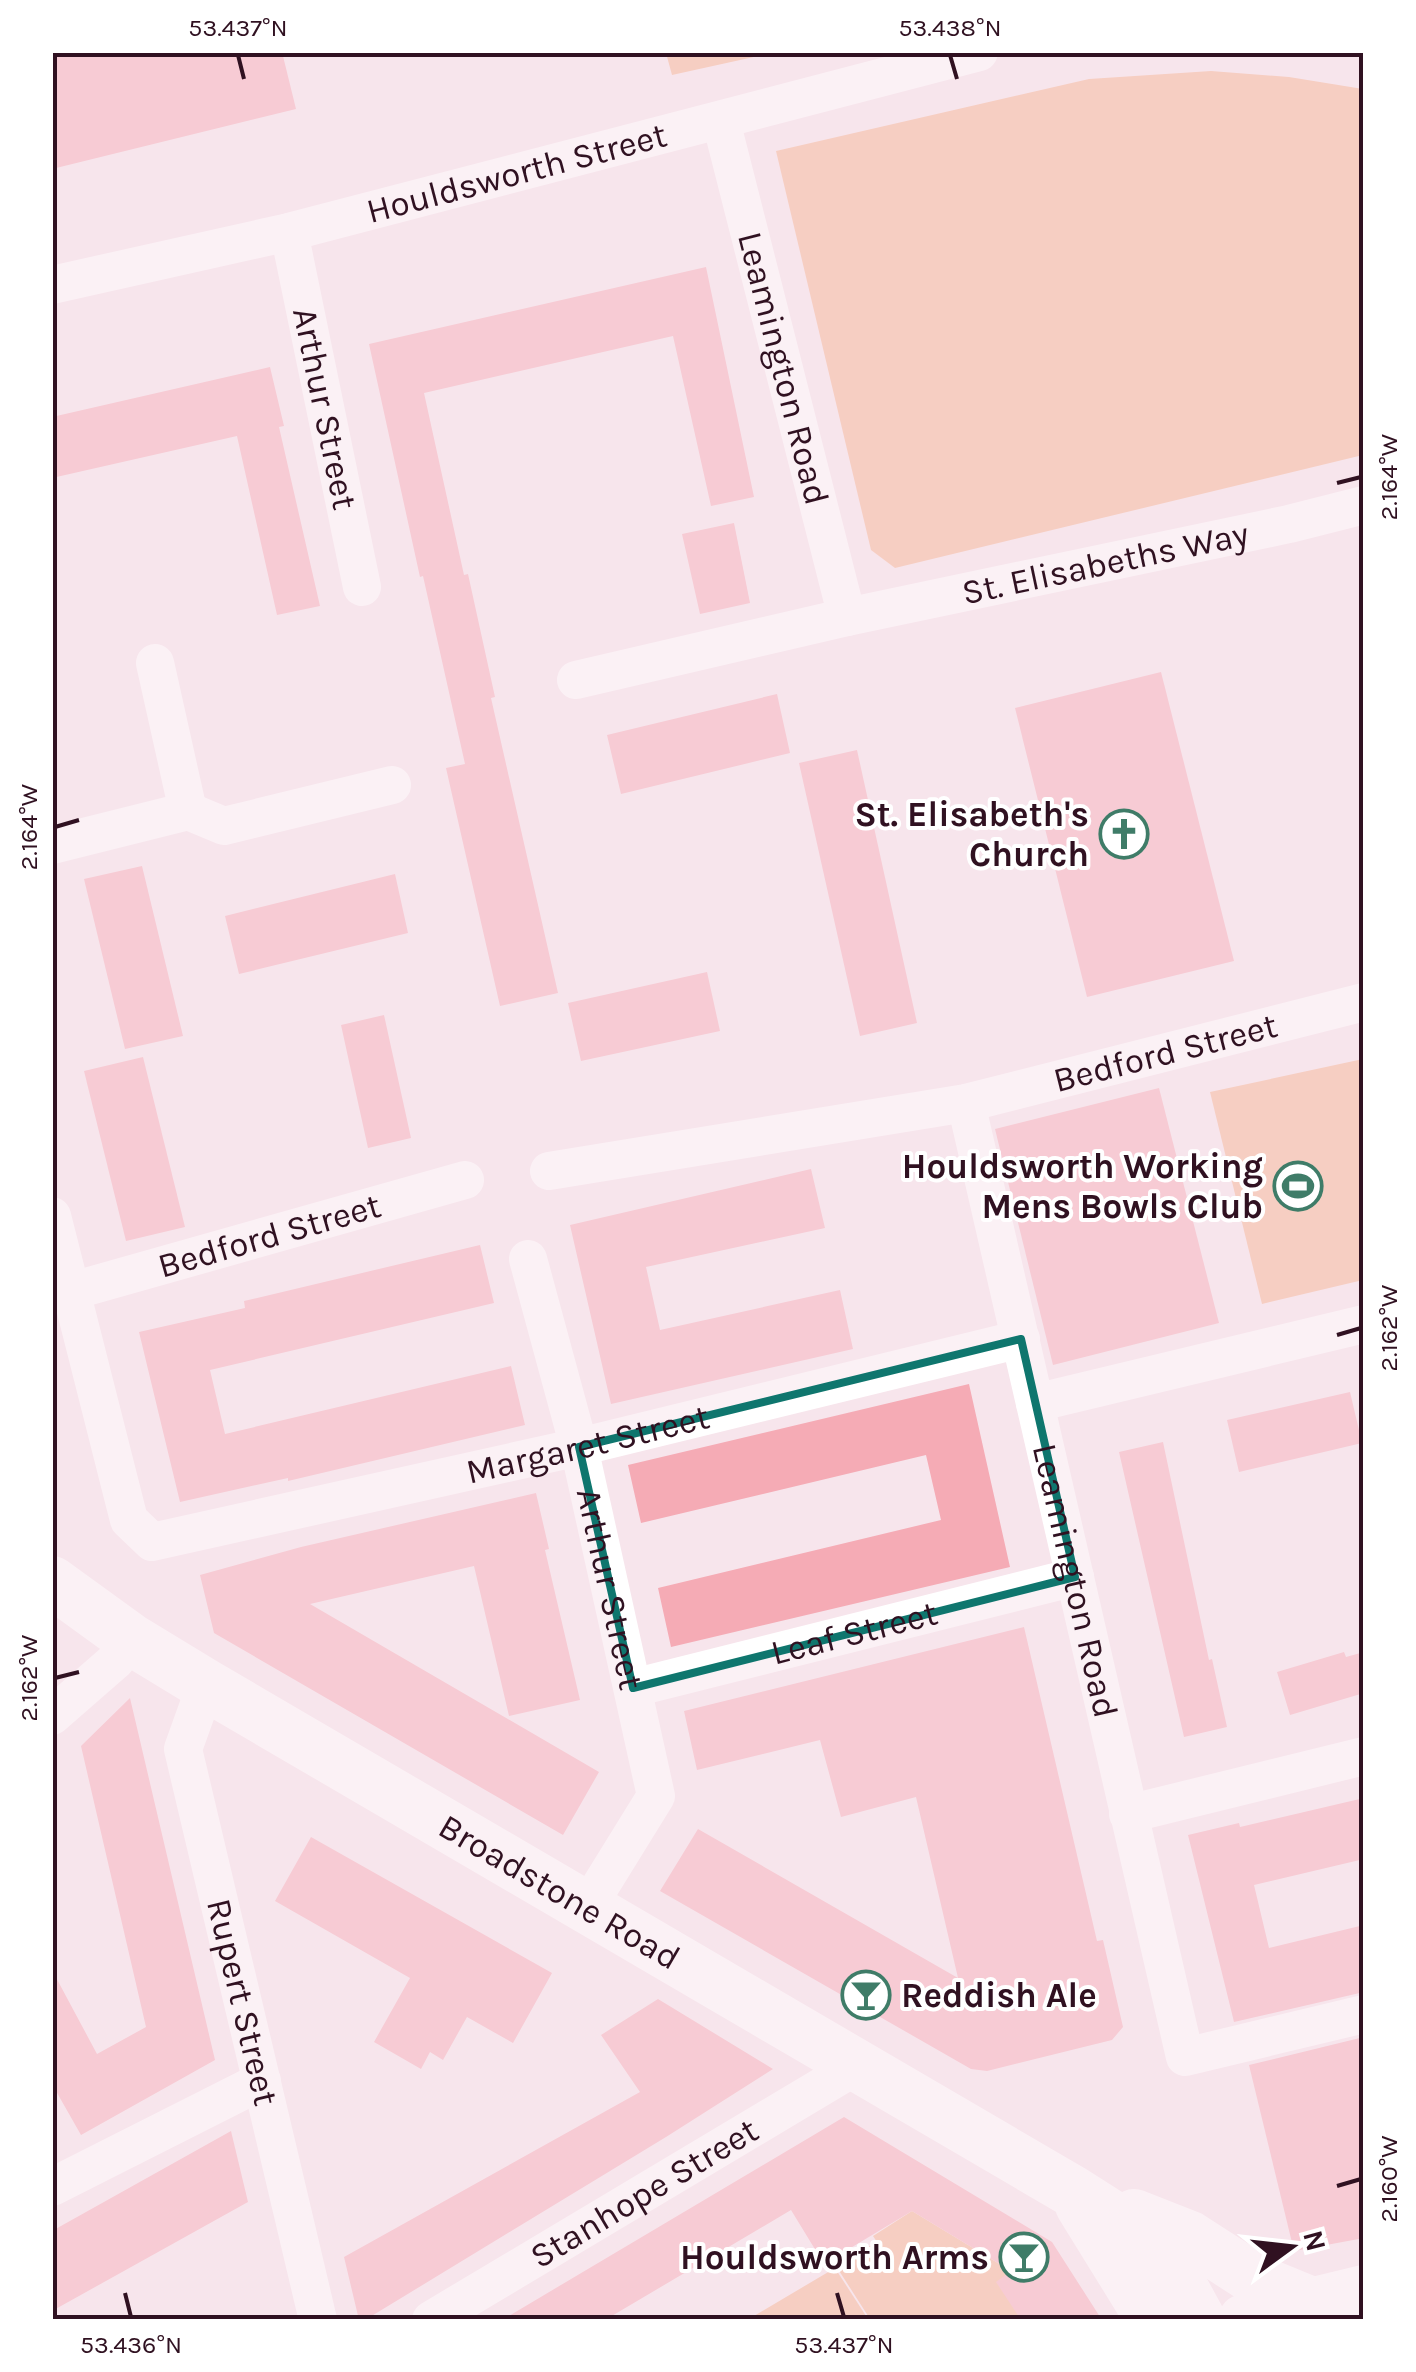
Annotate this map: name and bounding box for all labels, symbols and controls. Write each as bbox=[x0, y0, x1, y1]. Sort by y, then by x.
text: 53.437°N bbox=[188, 13, 288, 42]
text: 53.438°N bbox=[898, 13, 1002, 42]
street label: Houldsworth Street bbox=[362, 114, 671, 232]
street label: Leamington Road bbox=[729, 227, 838, 509]
street label: Arthur Street bbox=[284, 304, 366, 513]
text: 2.164°W bbox=[1374, 434, 1403, 520]
street label: St. Elisabeths Way bbox=[958, 513, 1252, 613]
text: 2.164°W bbox=[14, 784, 43, 870]
place label: St. Elisabeth's Church bbox=[855, 794, 1089, 875]
church icon: St. Elisabeth's Church bbox=[1098, 808, 1150, 860]
street label: Bedford Street bbox=[1049, 1005, 1282, 1101]
place label: Houldsworth Working Mens Bowls Club bbox=[902, 1146, 1263, 1227]
sports icon: Houldsworth Working Mens Bowls Club bbox=[1272, 1160, 1324, 1212]
street label: Bedford Street bbox=[153, 1185, 385, 1287]
text: 2.162°W bbox=[1374, 1285, 1403, 1371]
street label: Margaret Street bbox=[462, 1396, 713, 1492]
street label: Leamington Road bbox=[1024, 1440, 1126, 1722]
street label: Arthur Street bbox=[568, 1484, 652, 1694]
street label: Leaf Street bbox=[767, 1592, 942, 1674]
text: 2.162°W bbox=[14, 1635, 43, 1721]
street label: Broadstone Road bbox=[431, 1806, 687, 1978]
street label: Rupert Street bbox=[198, 1895, 287, 2110]
bar icon: Reddish Ale bbox=[840, 1969, 892, 2021]
place label: Reddish Ale bbox=[901, 1975, 1097, 2016]
street label: Stanhope Street bbox=[523, 2110, 765, 2277]
text: 2.160°W bbox=[1374, 2135, 1403, 2223]
north arrow bbox=[1241, 2197, 1341, 2297]
text: N bbox=[1296, 2227, 1333, 2255]
bar icon: Houldsworth Arms bbox=[998, 2231, 1050, 2283]
place label: Houldsworth Arms bbox=[680, 2237, 989, 2278]
text: 53.436°N bbox=[80, 2330, 182, 2359]
text: 53.437°N bbox=[794, 2330, 894, 2359]

